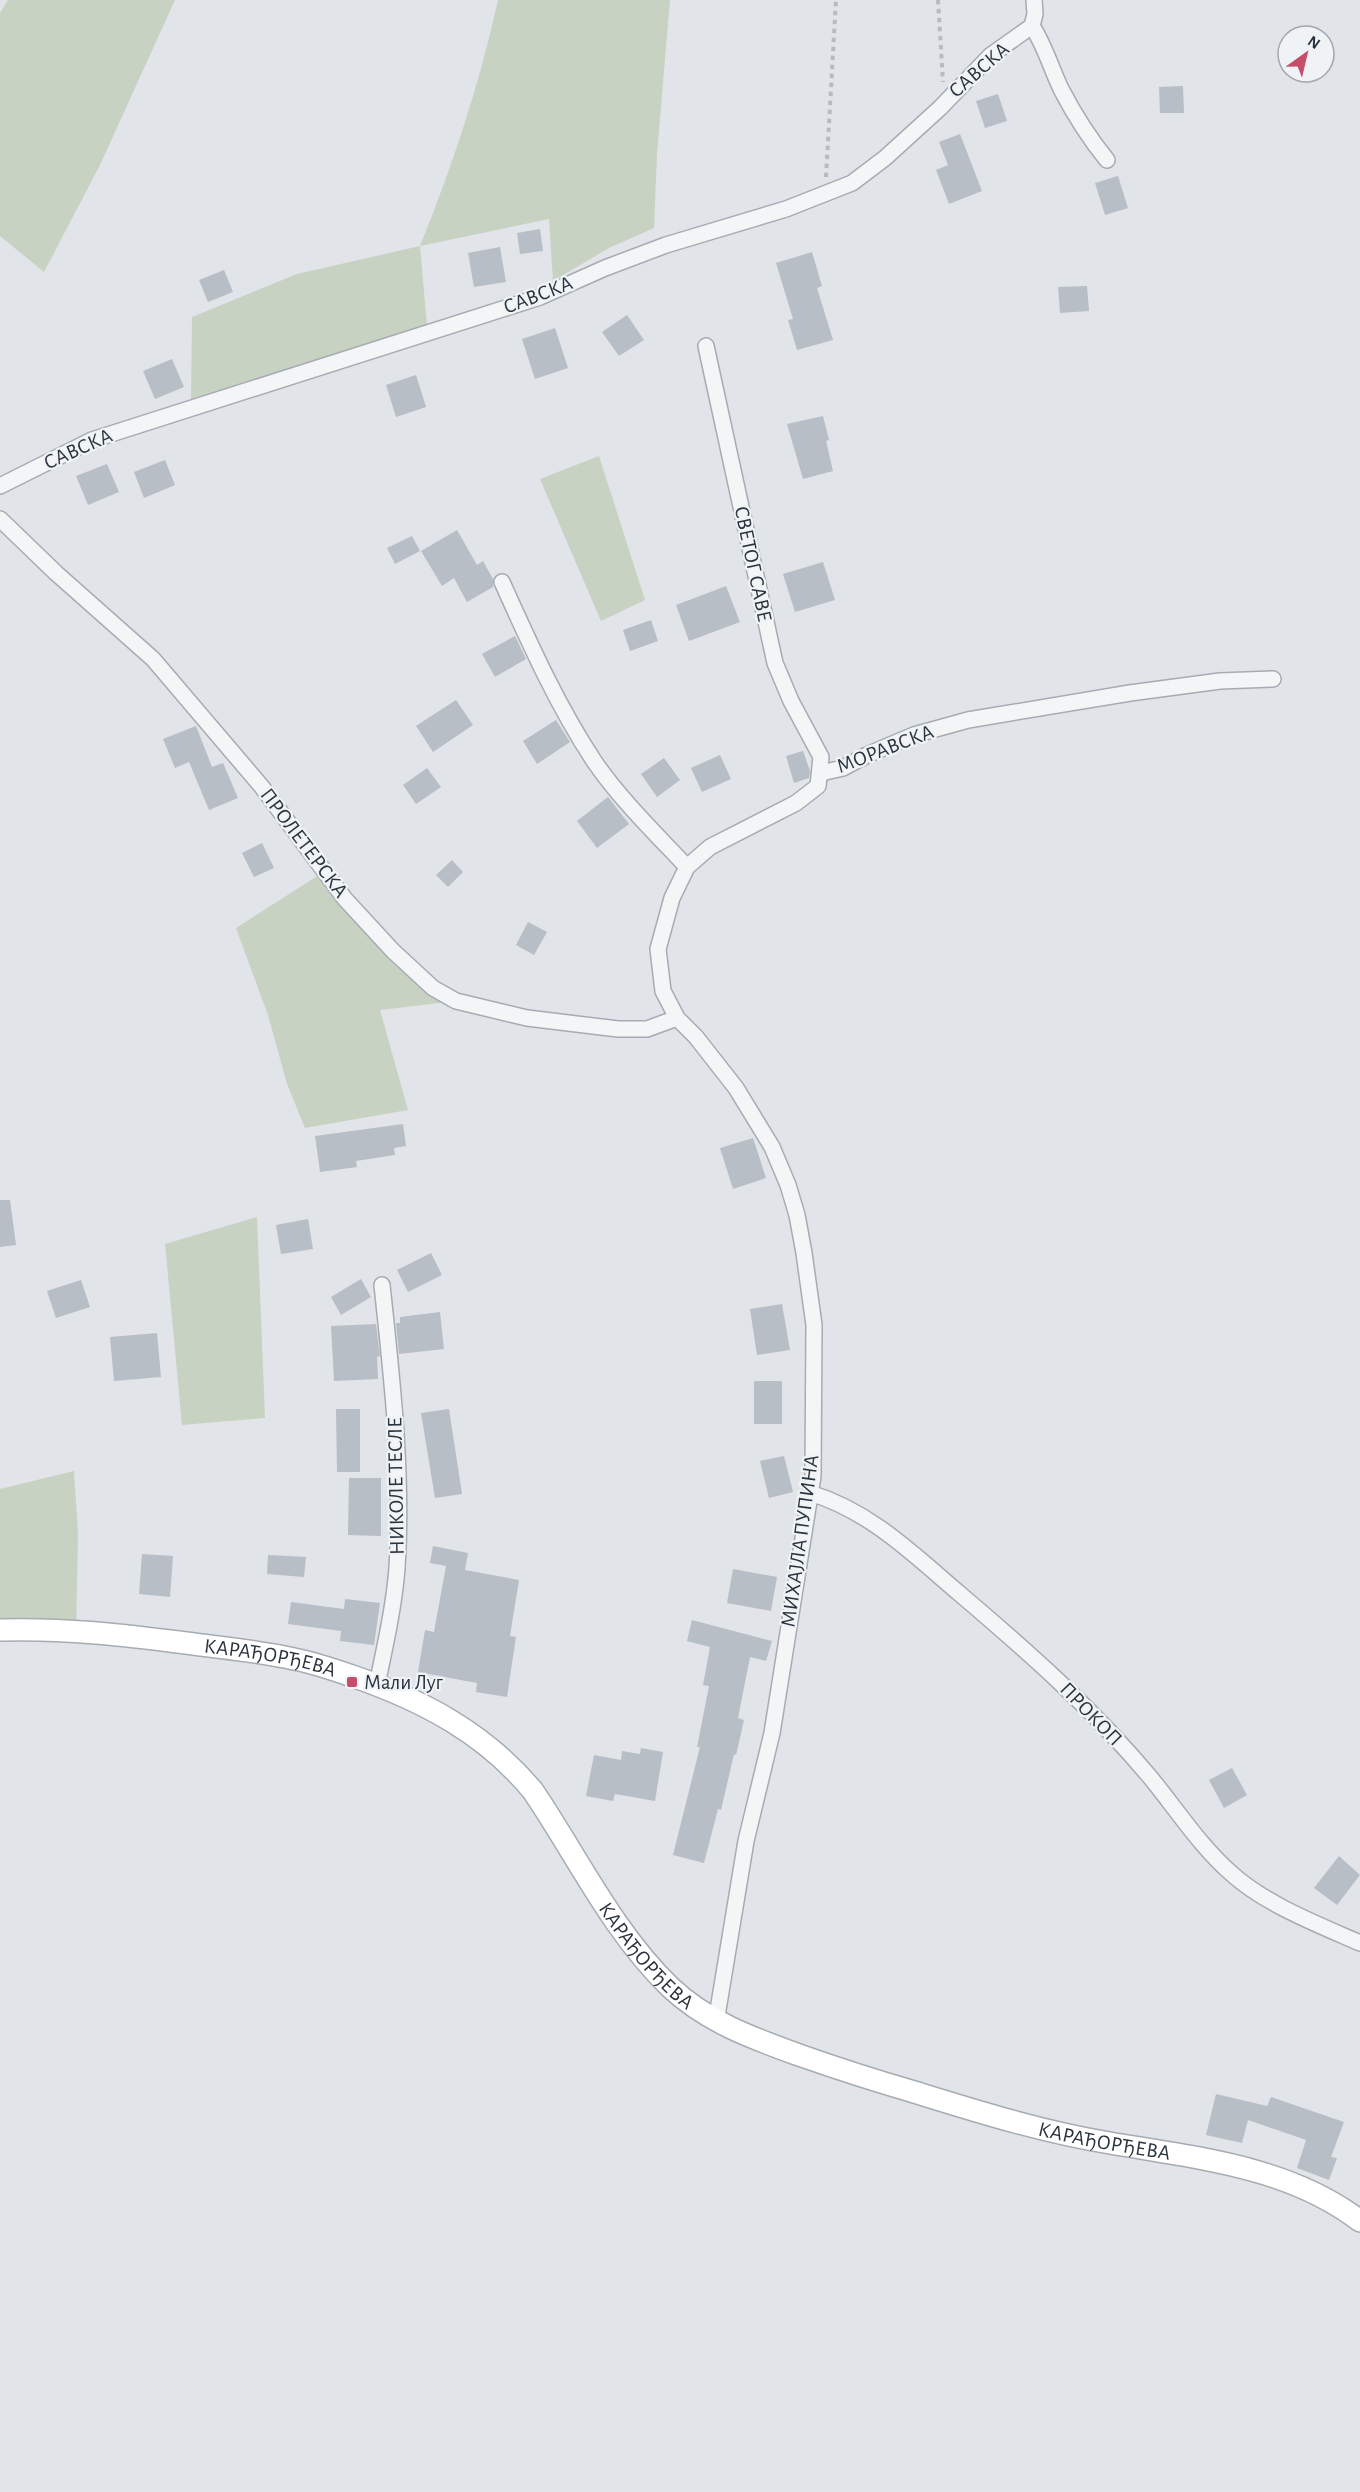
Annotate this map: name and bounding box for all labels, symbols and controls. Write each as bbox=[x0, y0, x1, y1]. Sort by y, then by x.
north arrow bbox=[1276, 24, 1336, 84]
text: N bbox=[1305, 33, 1323, 52]
street label: САВСКА bbox=[945, 38, 1013, 102]
street label: САВСКА bbox=[500, 272, 576, 318]
street label: САВСКА bbox=[41, 425, 115, 473]
street label: СВЕТОГ САВЕ bbox=[730, 504, 776, 624]
street label: МОРАВСКА bbox=[834, 721, 936, 777]
street label: ПРОЛЕТЕРСКА bbox=[256, 784, 352, 902]
street label: НИКОЛЕ ТЕСЛЕ bbox=[384, 1417, 408, 1555]
street label: МИХАЈЛА ПУПИНА bbox=[777, 1453, 823, 1629]
street label: КАРАЂОРЂЕВА bbox=[203, 1635, 339, 1680]
place label: Мали Луг bbox=[364, 1672, 444, 1693]
marker: Мали Луг bbox=[345, 1675, 359, 1689]
street label: ПРОКОП bbox=[1056, 1678, 1126, 1750]
street label: КАРАЂОРЂЕВА bbox=[595, 1898, 698, 2013]
street label: КАРАЂОРЂЕВА bbox=[1036, 2118, 1172, 2163]

